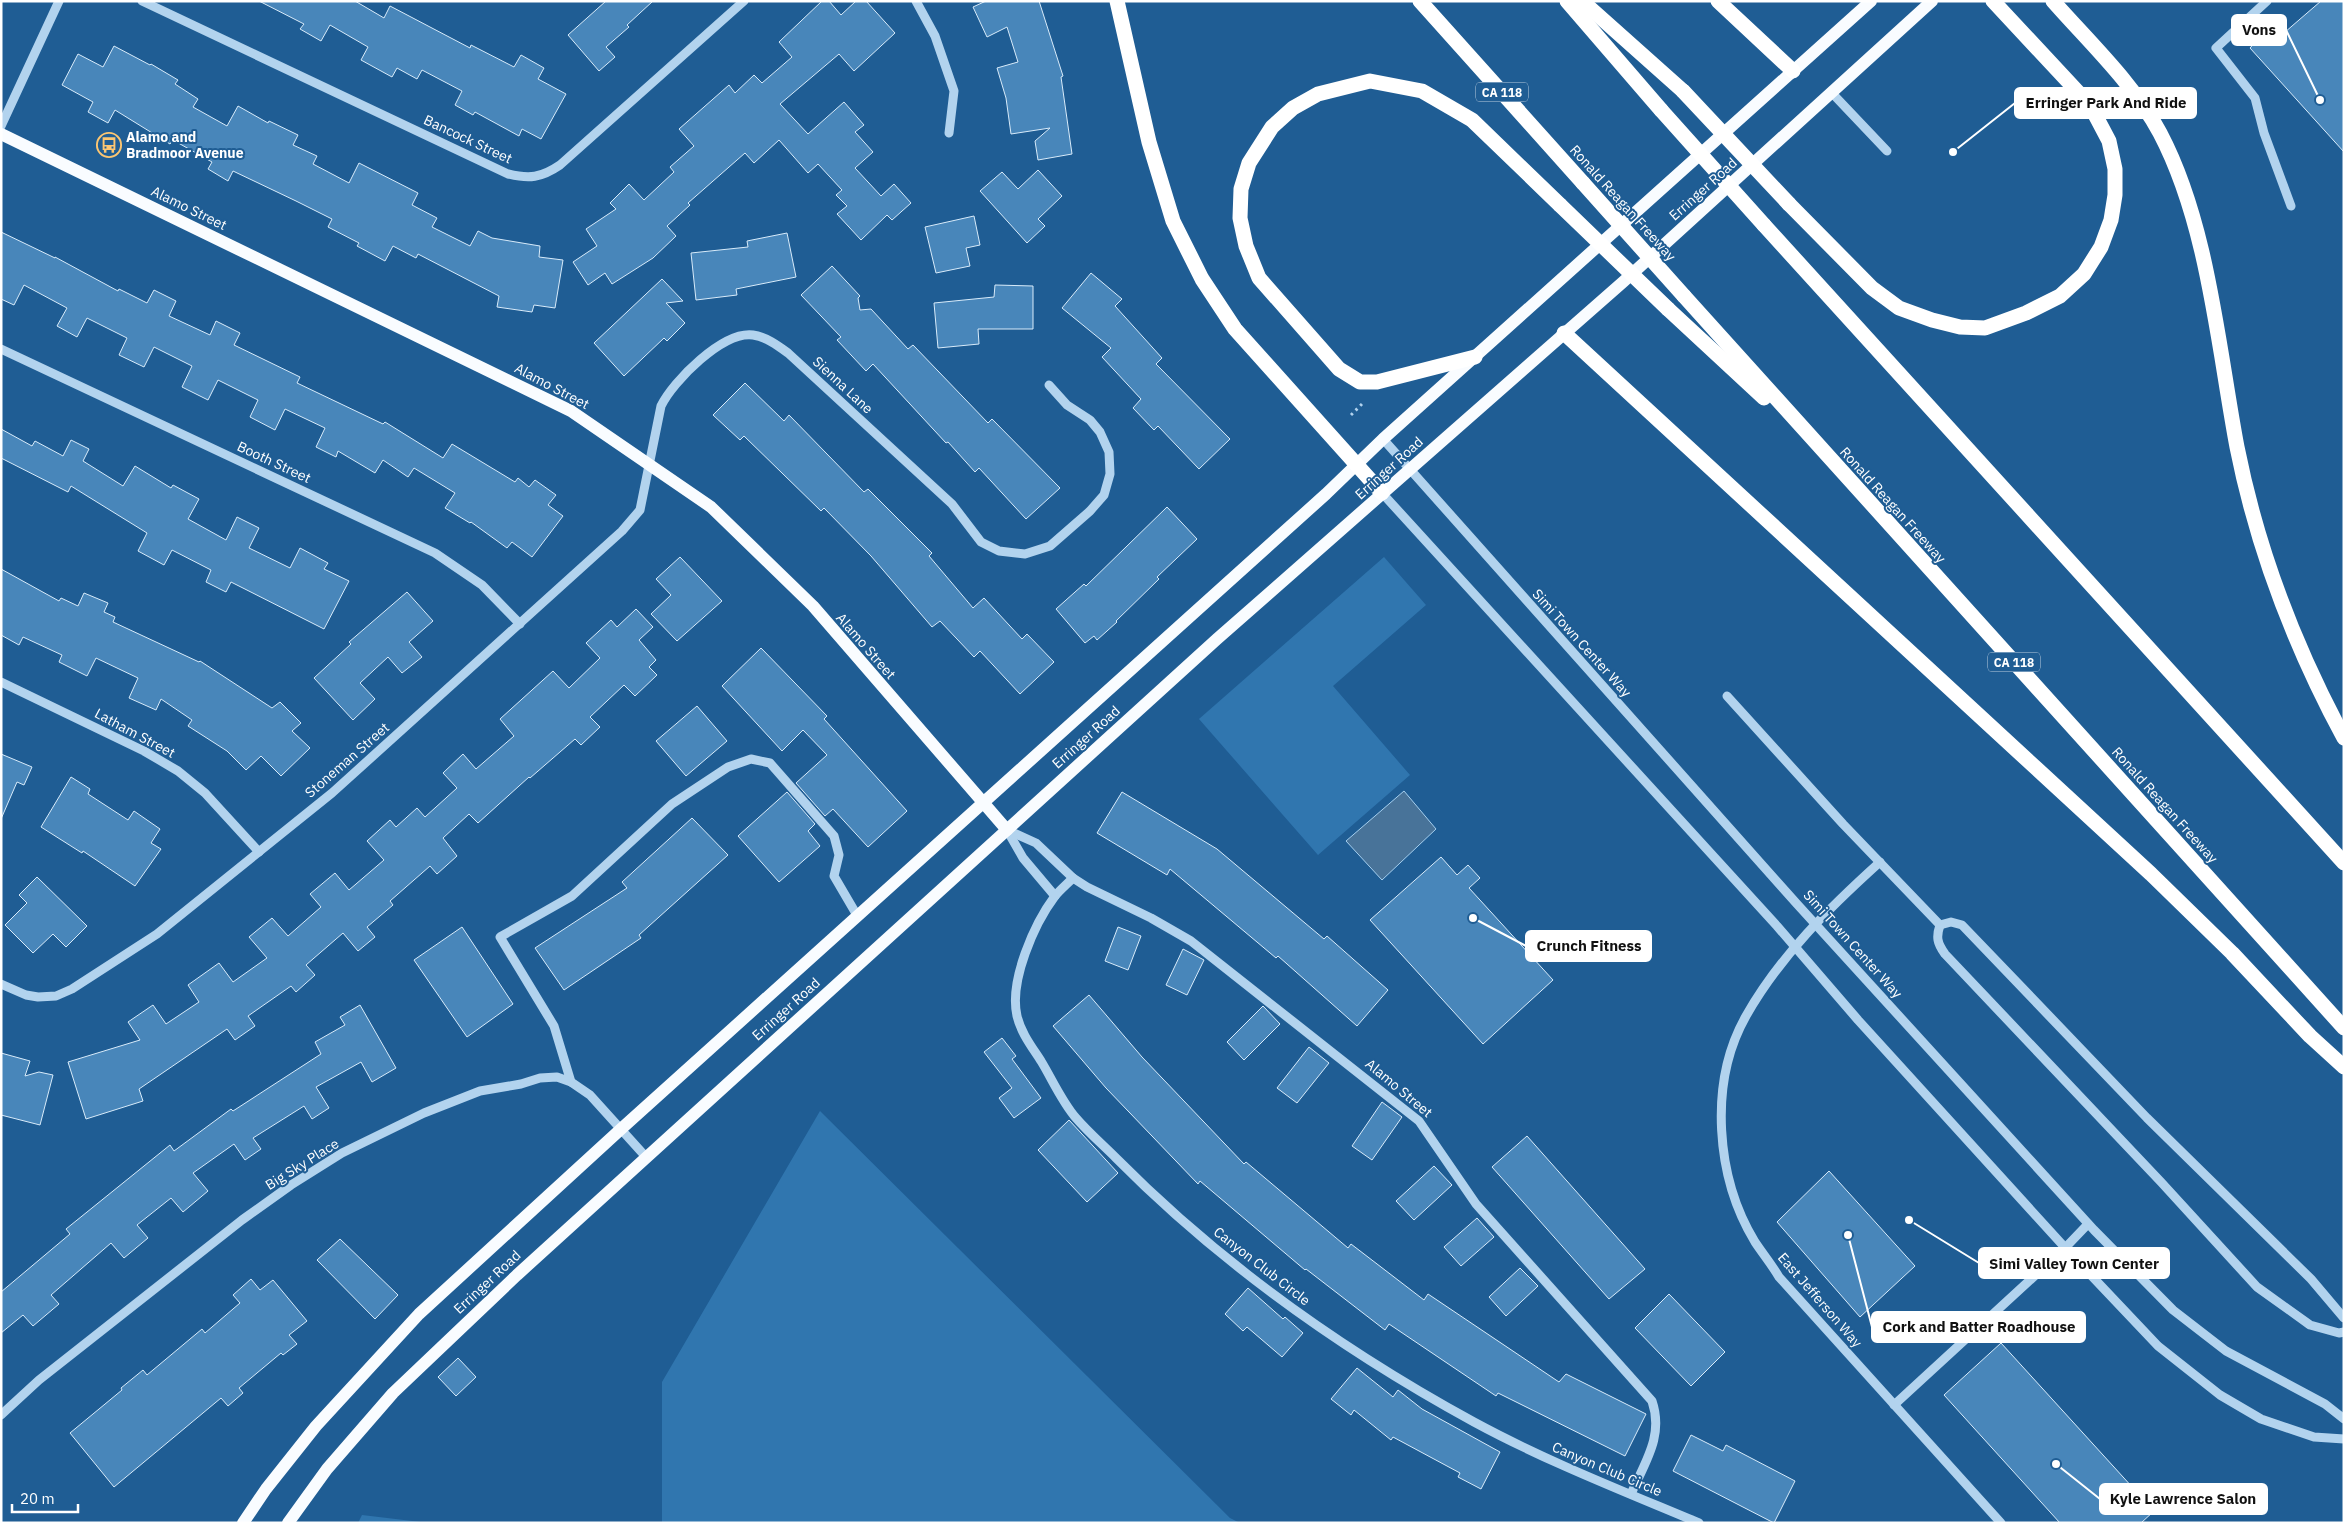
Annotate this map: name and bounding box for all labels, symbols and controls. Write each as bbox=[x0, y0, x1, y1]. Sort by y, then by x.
callout: Vons bbox=[2232, 15, 2286, 45]
text: Vons bbox=[2242, 20, 2277, 39]
road number: CA 118 bbox=[1476, 82, 1528, 101]
callout: Erringer Park And Ride bbox=[2015, 88, 2196, 118]
text: Erringer Park And Ride bbox=[2026, 93, 2186, 112]
street label: Bancock Street bbox=[421, 111, 515, 167]
place label: Alamo and Bradmoor Avenue bbox=[126, 128, 244, 162]
bus stop icon: Alamo and Bradmoor Avenue bbox=[96, 132, 122, 158]
street label: Ronald Reagan Freeway bbox=[1566, 141, 1680, 265]
street label: Erringer Road bbox=[1665, 154, 1741, 224]
street label: Alamo Street bbox=[148, 182, 230, 234]
street label: Sienna Lane bbox=[809, 352, 877, 418]
street label: Alamo Street bbox=[512, 359, 593, 413]
street label: Erringer Road bbox=[1351, 433, 1427, 503]
street label: Booth Street bbox=[234, 437, 314, 487]
street label: Ronald Reagan Freeway bbox=[1836, 443, 1950, 567]
street label: Simi Town Center Way bbox=[1529, 585, 1635, 701]
street label: Alamo Street bbox=[832, 609, 900, 683]
road number: CA 118 bbox=[1988, 652, 2040, 672]
street label: Erringer Road bbox=[1048, 702, 1124, 772]
street label: Latham Street bbox=[92, 704, 178, 762]
street label: Stoneman Street bbox=[301, 718, 393, 802]
street label: Ronald Reagan Freeway bbox=[2108, 743, 2222, 867]
street label: Simi Town Center Way bbox=[1800, 886, 1906, 1002]
callout: Crunch Fitness bbox=[1526, 931, 1651, 961]
text: Crunch Fitness bbox=[1536, 936, 1642, 955]
street label: Erringer Road bbox=[748, 974, 824, 1044]
street label: Alamo Street bbox=[1362, 1055, 1436, 1121]
street label: Big Sky Place bbox=[262, 1134, 342, 1194]
street label: Canyon Club Circle bbox=[1210, 1223, 1314, 1310]
street label: Erringer Road bbox=[450, 1246, 524, 1318]
callout: Simi Valley Town Center bbox=[1979, 1248, 2169, 1278]
street label: East Jefferson Way bbox=[1774, 1249, 1866, 1351]
text: Simi Valley Town Center bbox=[1989, 1254, 2159, 1273]
callout: Cork and Batter Roadhouse bbox=[1872, 1312, 2085, 1342]
text: Cork and Batter Roadhouse bbox=[1883, 1317, 2075, 1336]
street label: Canyon Club Circle bbox=[1549, 1438, 1665, 1500]
scale bar bbox=[12, 1482, 79, 1514]
callout: Kyle Lawrence Salon bbox=[2100, 1484, 2267, 1514]
text: 20 m bbox=[20, 1489, 55, 1508]
text: Kyle Lawrence Salon bbox=[2110, 1489, 2256, 1508]

